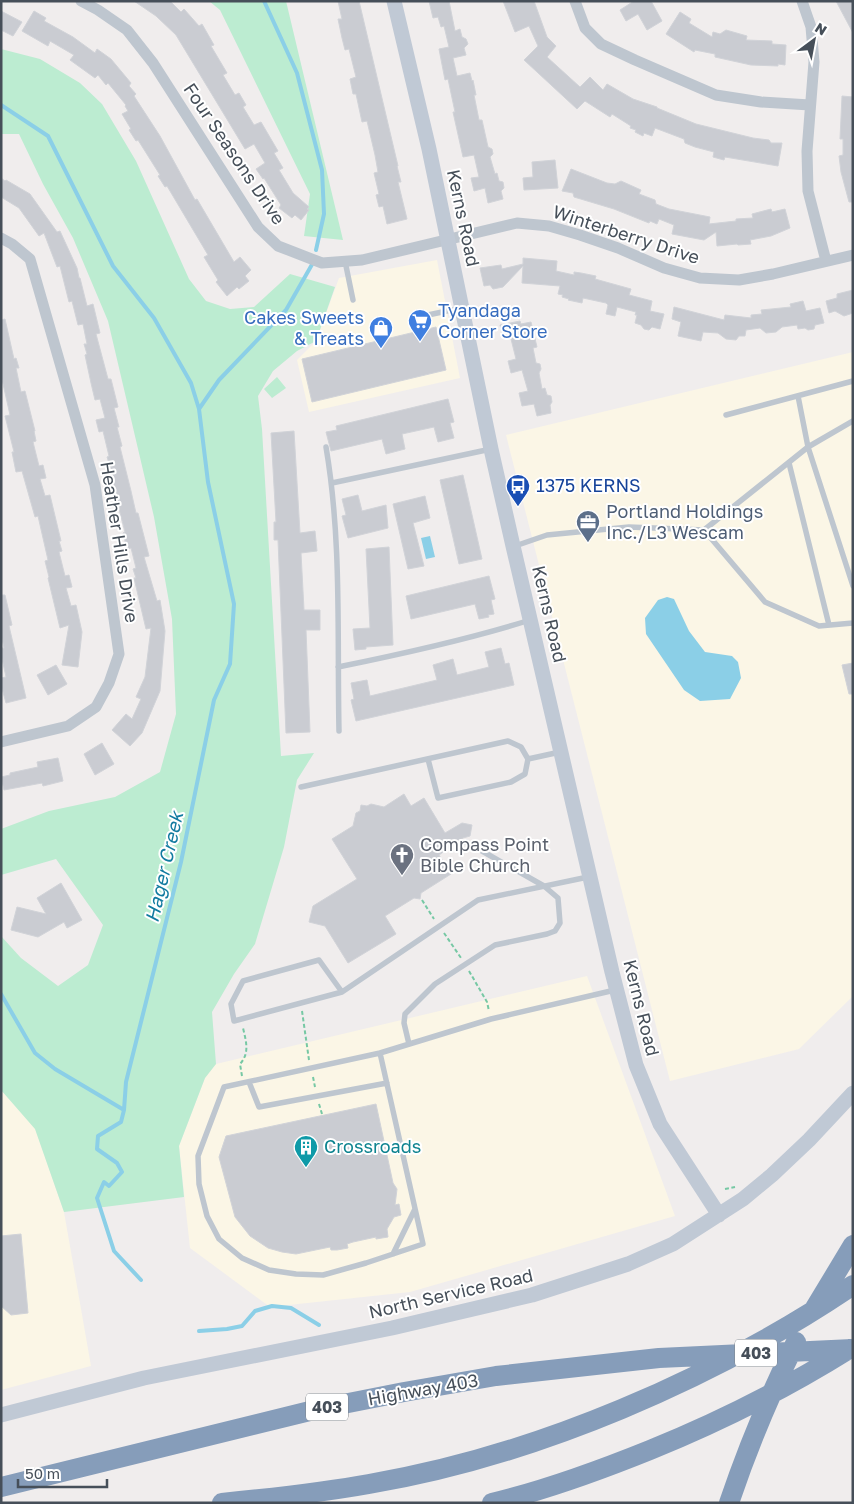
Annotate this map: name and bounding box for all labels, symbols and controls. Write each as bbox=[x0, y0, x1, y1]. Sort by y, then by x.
north arrow bbox=[789, 15, 839, 65]
text: N bbox=[812, 19, 830, 39]
street label: Four Seasons Drive bbox=[179, 79, 290, 228]
street label: Kerns Road bbox=[443, 167, 485, 268]
street label: Winterberry Drive bbox=[550, 200, 702, 268]
place label: Tyandaga Corner Store bbox=[438, 299, 548, 342]
place label: Cakes Sweets & Treats bbox=[244, 306, 364, 349]
supermarket icon: Tyandaga Corner Store bbox=[407, 308, 433, 342]
shop icon: Cakes Sweets & Treats bbox=[368, 315, 394, 349]
street label: Heather Hills Drive bbox=[96, 460, 144, 624]
bus stop icon: 1375 KERNS bbox=[505, 473, 531, 507]
place label: 1375 KERNS bbox=[536, 474, 641, 496]
place label: Portland Holdings Inc./L3 Wescam bbox=[606, 500, 763, 543]
office icon: Portland Holdings Inc./L3 Wescam bbox=[575, 509, 601, 543]
street label: Kerns Road bbox=[528, 563, 572, 664]
water label: Hager Creek bbox=[140, 807, 188, 925]
place label: Compass Point Bible Church bbox=[420, 833, 549, 876]
church icon: Compass Point Bible Church bbox=[389, 842, 415, 876]
street label: Kerns Road bbox=[619, 957, 665, 1058]
building icon: Crossroads bbox=[293, 1134, 319, 1168]
place label: Crossroads bbox=[324, 1135, 421, 1157]
street label: North Service Road bbox=[366, 1263, 535, 1323]
road number: 403 bbox=[735, 1340, 777, 1366]
street label: Highway 403 bbox=[366, 1368, 480, 1410]
road number: 403 bbox=[306, 1394, 348, 1420]
scale bar bbox=[18, 1456, 106, 1488]
text: 50 m bbox=[25, 1464, 60, 1482]

